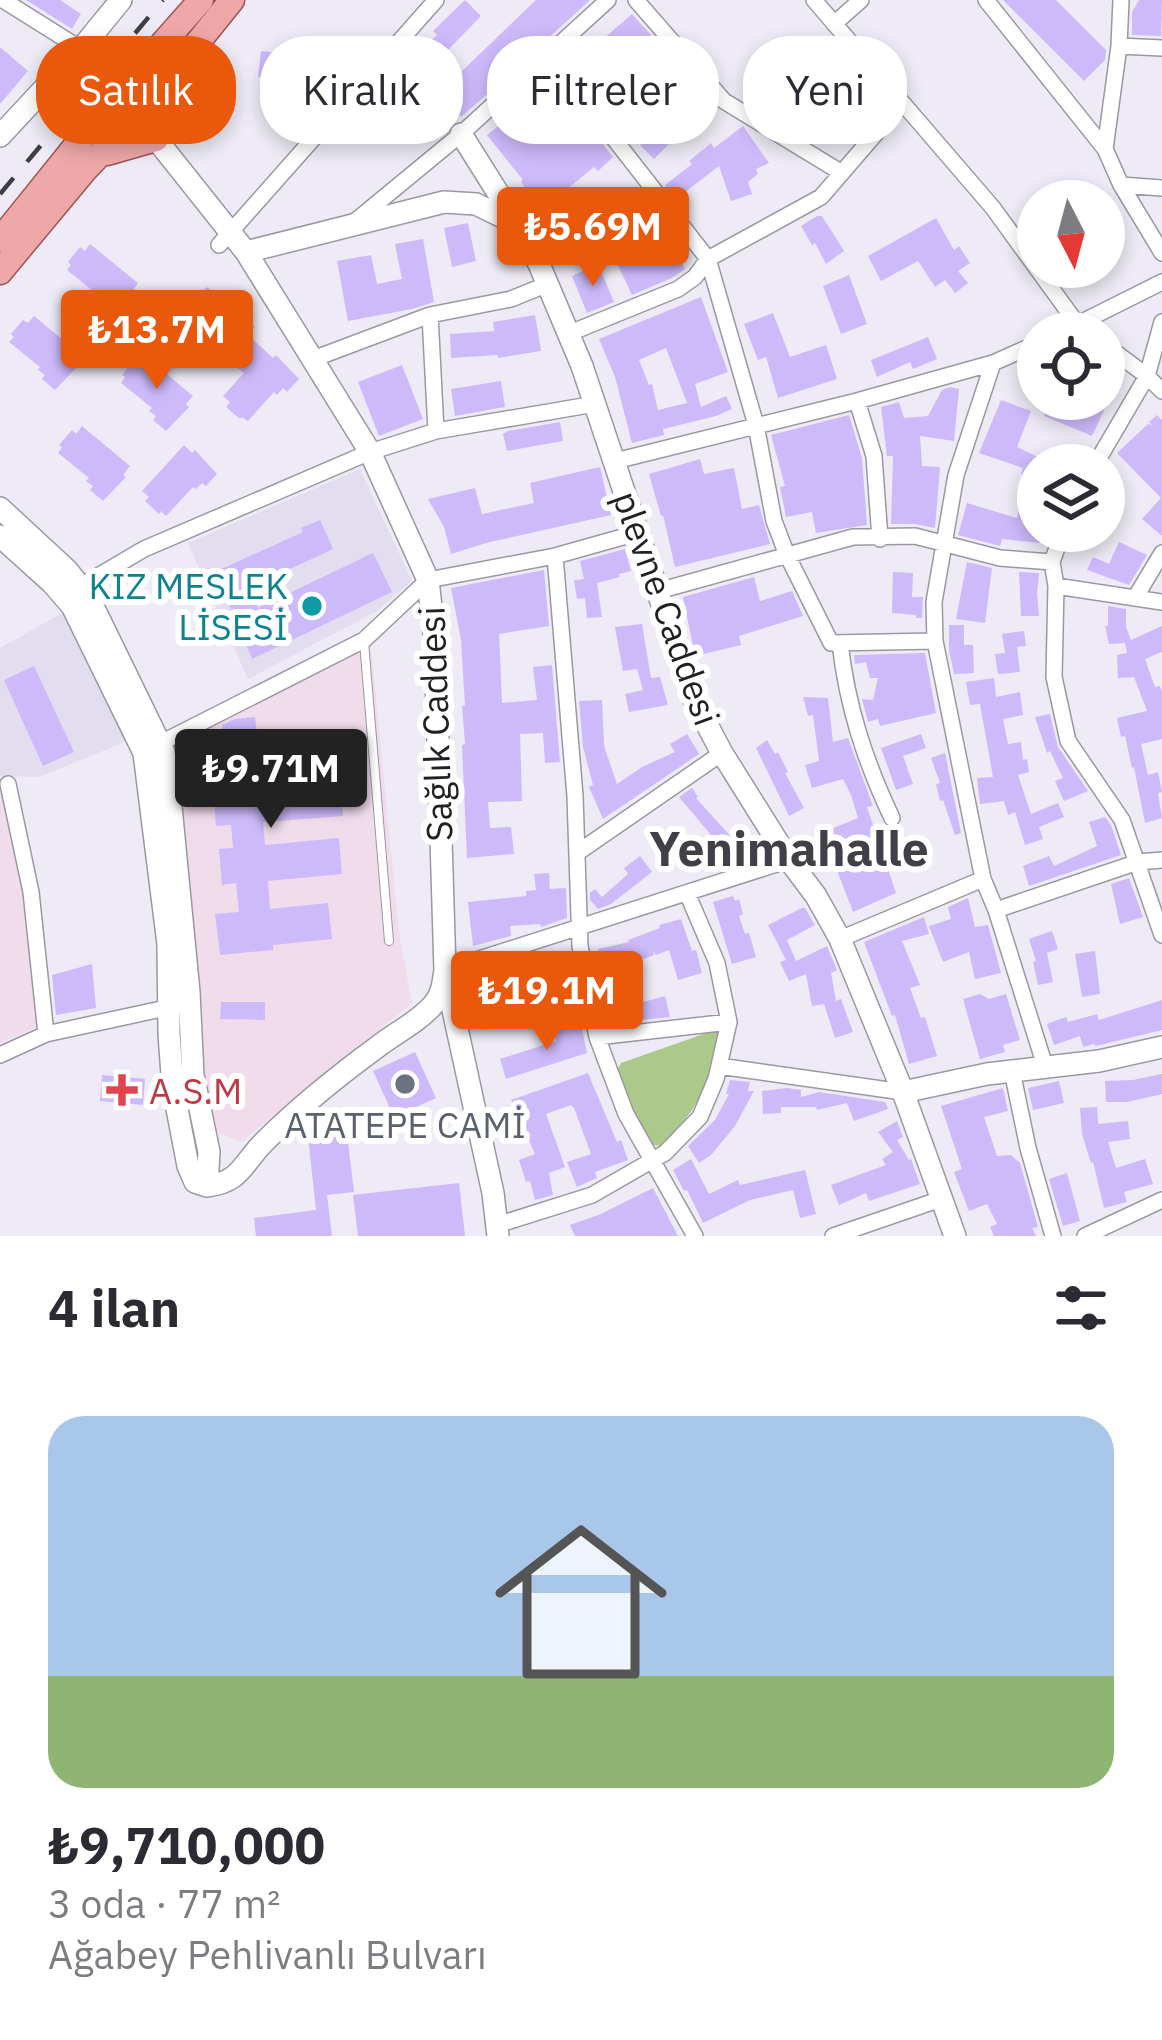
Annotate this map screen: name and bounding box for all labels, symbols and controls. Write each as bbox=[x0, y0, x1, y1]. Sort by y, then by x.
chip: Satılık bbox=[36, 36, 236, 144]
chip: Kiralık bbox=[260, 36, 463, 144]
chip: Filtreler bbox=[487, 36, 719, 144]
chip: Yeni bbox=[743, 36, 907, 144]
north arrow bbox=[1017, 180, 1125, 288]
map controls bbox=[1017, 180, 1125, 552]
pin: ₺5.69M bbox=[495, 187, 691, 289]
text: ₺5.69M bbox=[524, 200, 662, 251]
pin: ₺13.7M bbox=[59, 290, 255, 392]
text: ₺13.7M bbox=[88, 303, 226, 354]
button: locate bbox=[1017, 312, 1125, 420]
button: layers bbox=[1017, 444, 1125, 552]
street label: plevne Caddesi bbox=[603, 484, 731, 732]
place label: KIZ MESLEK LİSESİ bbox=[88, 562, 288, 650]
marker: KIZ MESLEK LİSESİ bbox=[299, 593, 325, 619]
street label: Sağlık Caddesi bbox=[407, 606, 463, 842]
pin: ₺9.71M bbox=[173, 729, 369, 831]
text: ₺9.71M bbox=[202, 742, 340, 793]
district label: Yenimahalle bbox=[649, 817, 929, 879]
pin: ₺19.1M bbox=[449, 951, 645, 1053]
text: ₺19.1M bbox=[478, 964, 616, 1015]
place label: A.S.M bbox=[149, 1067, 242, 1114]
marker: ATATEPE CAMİ bbox=[392, 1071, 418, 1097]
marker: A.S.M bbox=[106, 1074, 138, 1106]
place label: ATATEPE CAMİ bbox=[284, 1101, 526, 1148]
text: 4 ilan bbox=[48, 1275, 180, 1341]
icon: filters bbox=[1048, 1275, 1114, 1341]
icon: home bbox=[473, 1494, 689, 1710]
text: ₺9,710,000 bbox=[48, 1812, 325, 1878]
text: 3 oda · 77 m² bbox=[48, 1878, 281, 1929]
text: Ağabey Pehlivanlı Bulvarı bbox=[48, 1929, 487, 1980]

